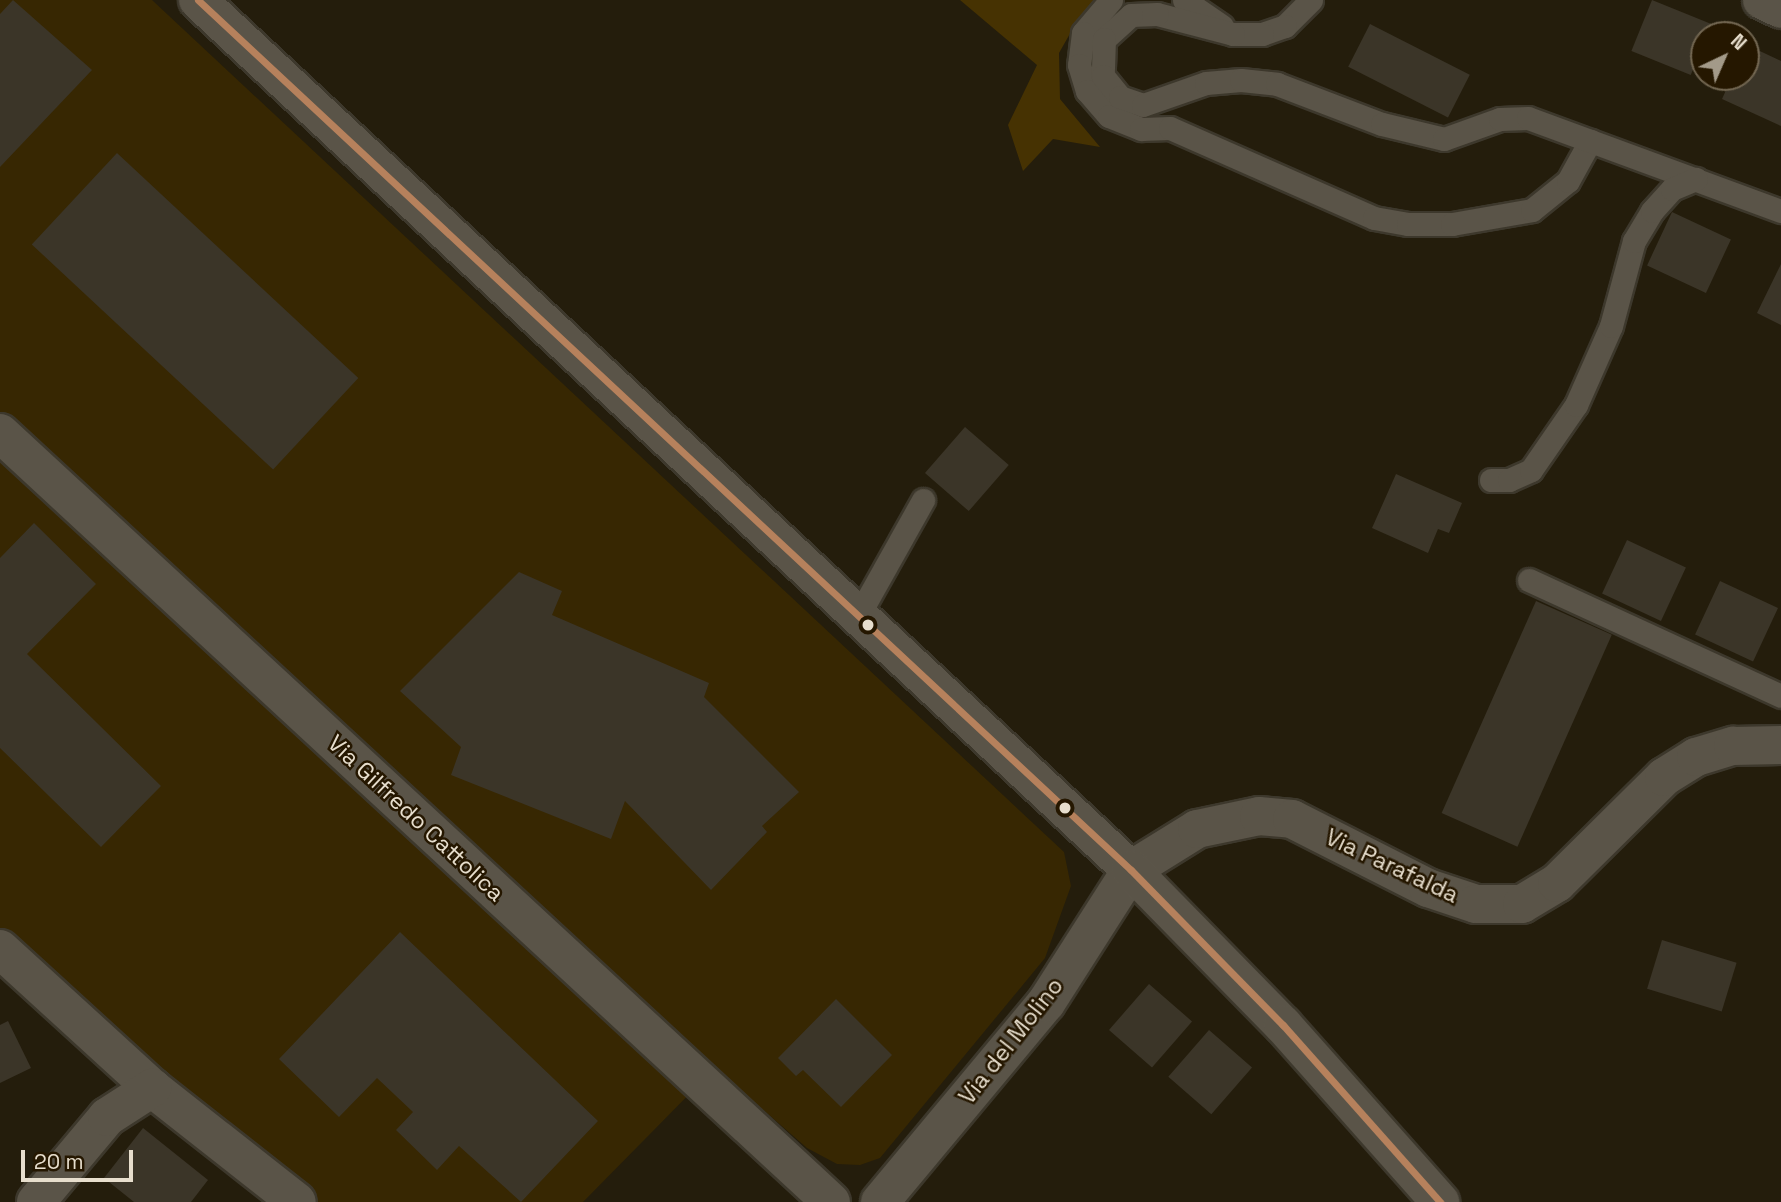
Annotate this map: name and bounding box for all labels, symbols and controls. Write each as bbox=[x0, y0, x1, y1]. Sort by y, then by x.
north arrow bbox=[1690, 21, 1760, 91]
text: N bbox=[1725, 29, 1752, 55]
unlabelled marker bbox=[861, 618, 875, 632]
street label: Via Gilfredo Cattolica bbox=[322, 729, 510, 907]
unlabelled marker bbox=[1058, 801, 1072, 815]
street label: Via Parafalda bbox=[1321, 823, 1463, 909]
street label: Via del Molino bbox=[953, 972, 1069, 1110]
scale bar bbox=[24, 1136, 136, 1180]
text: 20 m bbox=[34, 1148, 84, 1175]

